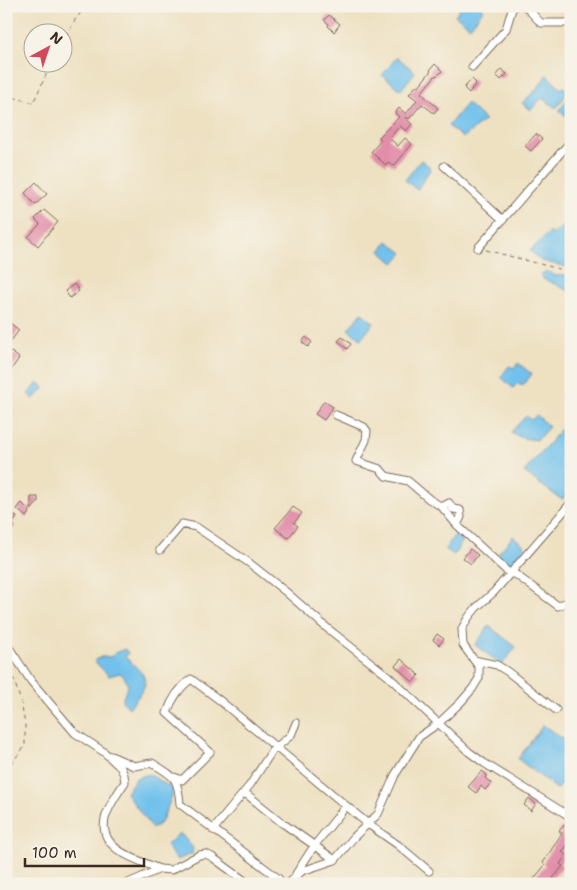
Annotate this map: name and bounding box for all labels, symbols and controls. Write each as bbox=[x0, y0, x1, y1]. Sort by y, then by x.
north arrow bbox=[22, 22, 72, 72]
text: N bbox=[46, 28, 66, 49]
scale bar bbox=[25, 835, 144, 867]
text: 100 m bbox=[32, 843, 77, 863]

